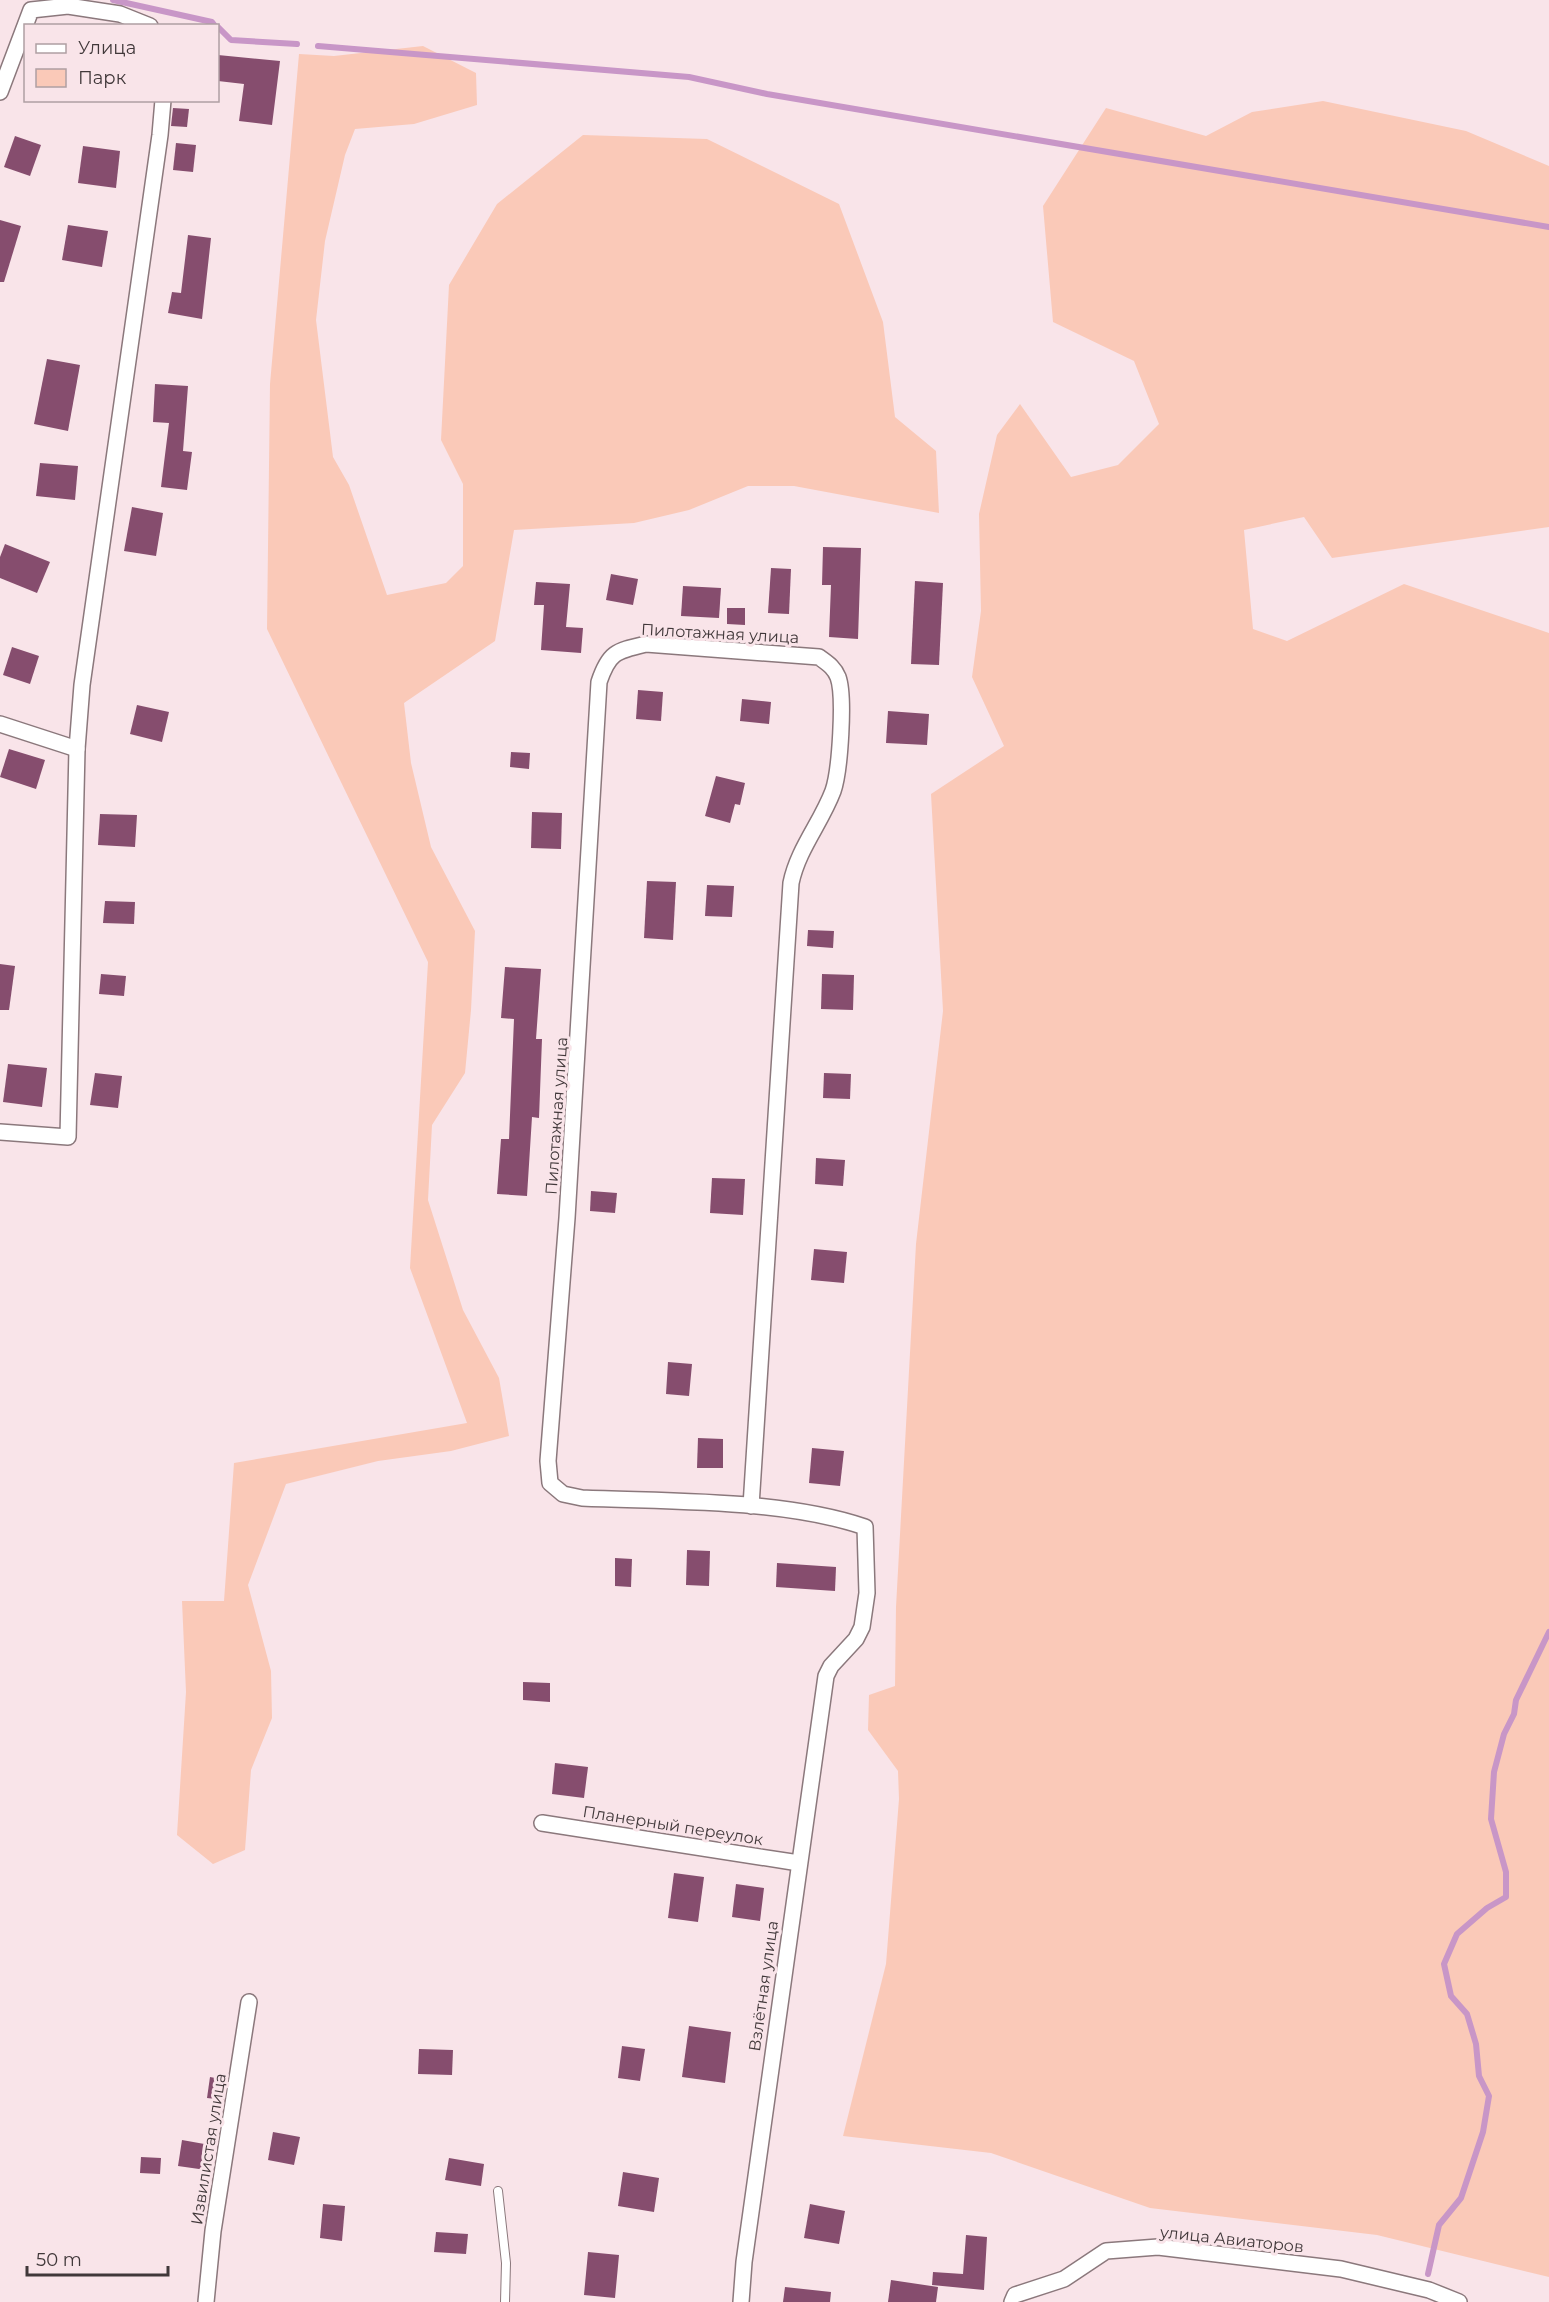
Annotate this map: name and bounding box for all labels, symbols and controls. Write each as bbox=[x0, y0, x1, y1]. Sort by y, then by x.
legend bbox=[24, 24, 219, 102]
text: Улица bbox=[78, 37, 136, 59]
text: Парк bbox=[78, 67, 127, 89]
street label: Пилотажная улица bbox=[640, 620, 799, 647]
street label: Пилотажная улица bbox=[542, 1036, 571, 1196]
street label: Планерный переулок bbox=[581, 1802, 765, 1849]
street label: Взлётная улица bbox=[745, 1920, 782, 2053]
street label: Извилистая улица bbox=[187, 2072, 230, 2226]
street label: улица Авиаторов bbox=[1158, 2222, 1305, 2256]
scale bar bbox=[27, 2239, 168, 2277]
text: 50 m bbox=[36, 2249, 82, 2271]

